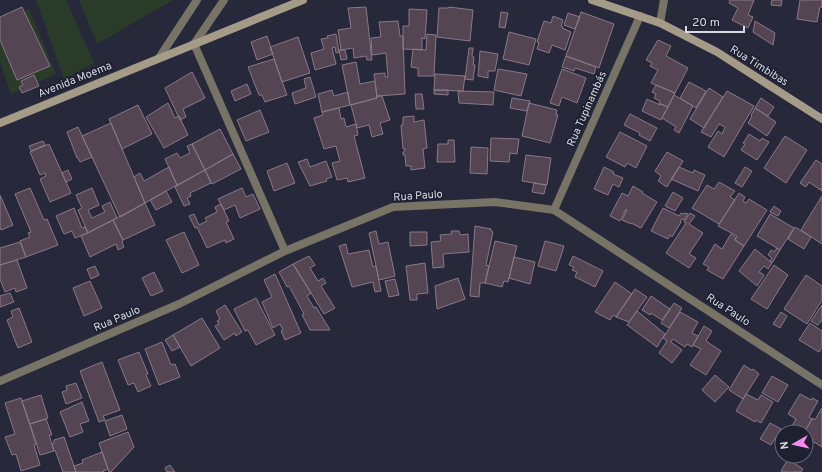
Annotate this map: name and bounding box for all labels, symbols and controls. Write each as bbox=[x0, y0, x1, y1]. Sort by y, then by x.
scale bar bbox=[686, 8, 744, 34]
text: 20 m bbox=[692, 15, 720, 31]
street label: Rua Timbibas bbox=[727, 43, 791, 89]
street label: Avenida Moema bbox=[36, 59, 114, 101]
street label: Rua Tupinambás bbox=[564, 69, 610, 149]
street label: Rua Paulo bbox=[393, 187, 443, 205]
street label: Rua Paulo bbox=[703, 291, 753, 329]
street label: Rua Paulo bbox=[91, 303, 143, 335]
north arrow bbox=[774, 424, 814, 464]
text: N bbox=[778, 440, 793, 450]

